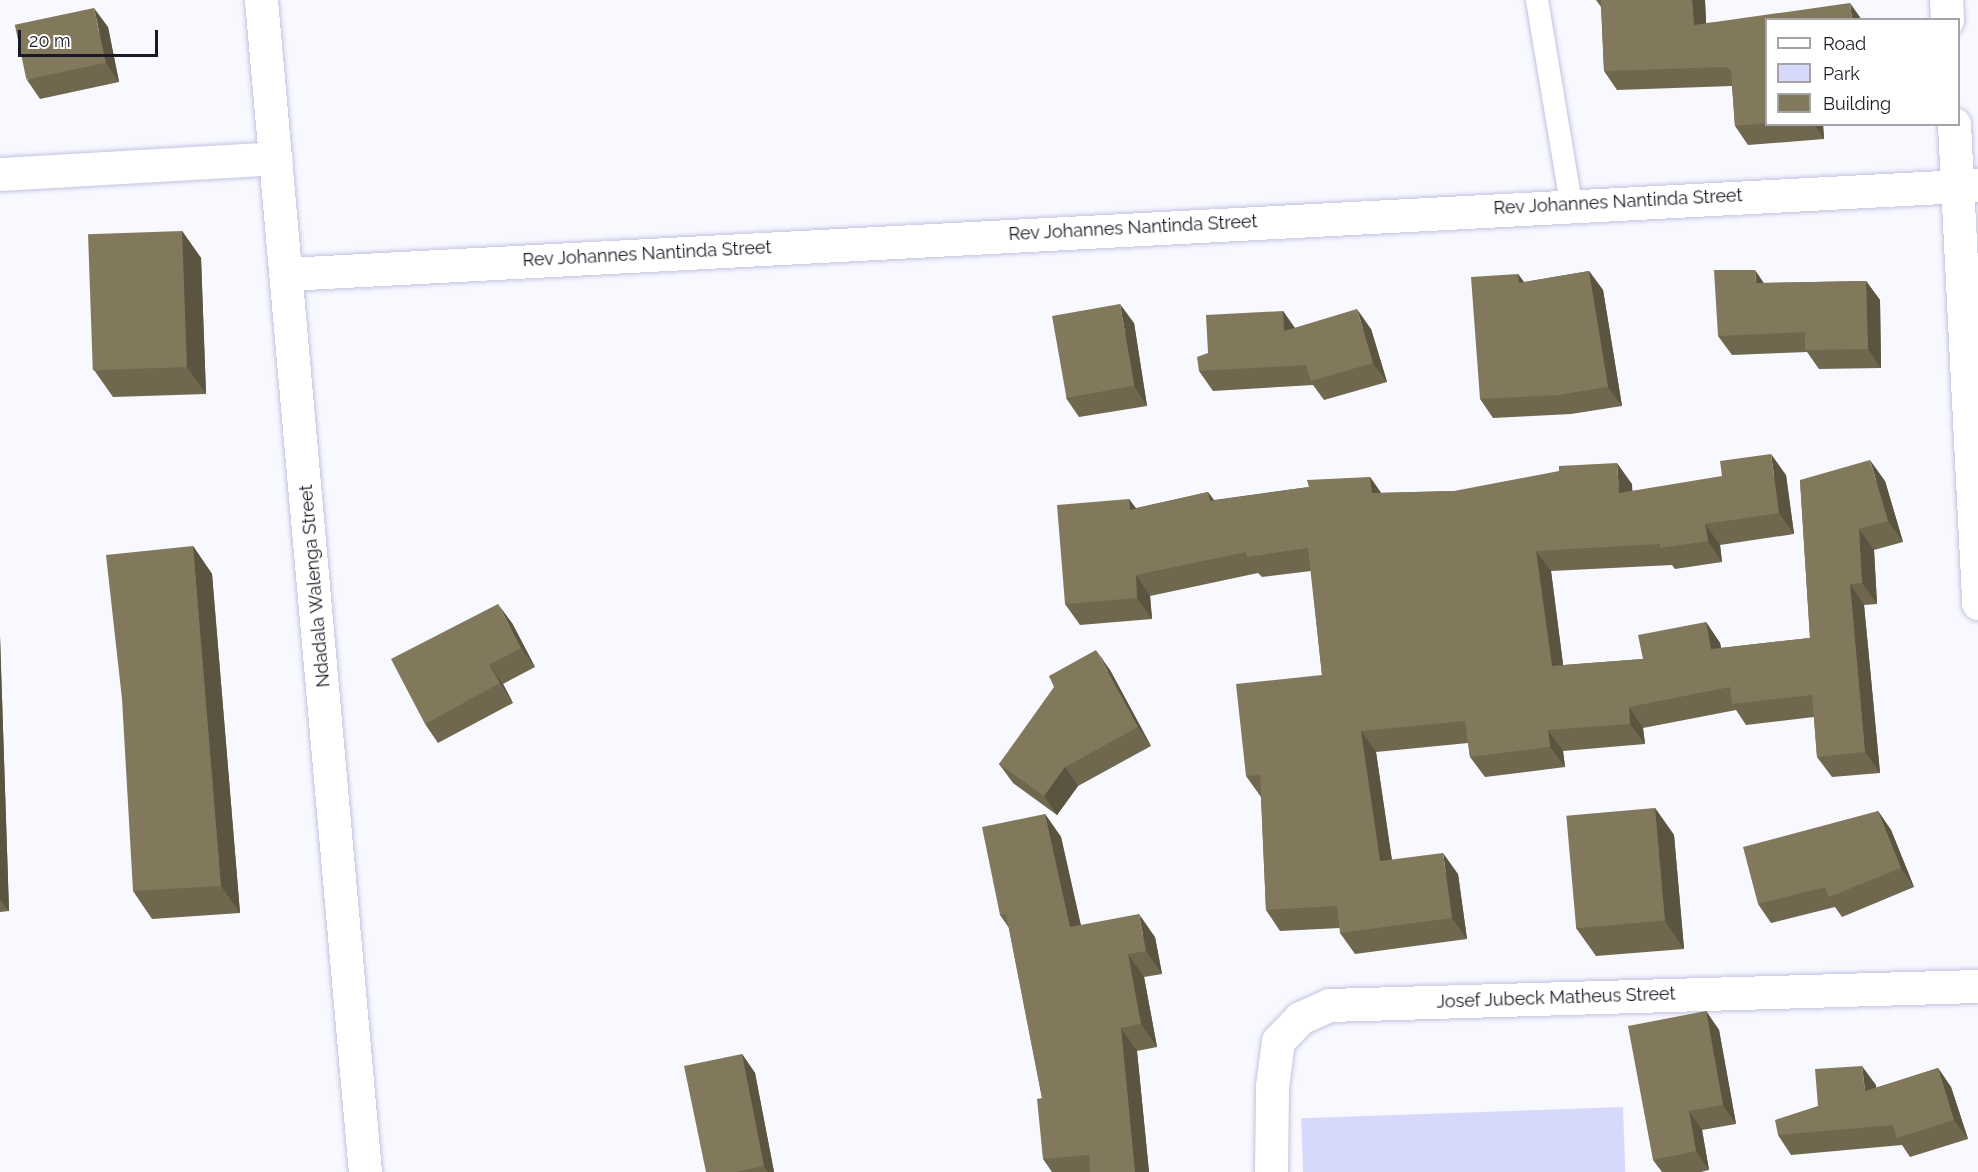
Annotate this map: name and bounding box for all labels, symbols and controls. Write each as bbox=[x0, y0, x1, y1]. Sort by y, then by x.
scale bar bbox=[21, 18, 160, 56]
legend bbox=[1765, 18, 1960, 126]
text: 20 m bbox=[29, 30, 71, 51]
text: Road bbox=[1823, 33, 1866, 54]
text: Park bbox=[1823, 63, 1860, 84]
text: Building bbox=[1823, 93, 1891, 114]
street label: Rev Johannes Nantinda Street bbox=[1492, 185, 1744, 219]
street label: Rev Johannes Nantinda Street bbox=[1007, 211, 1259, 245]
street label: Rev Johannes Nantinda Street bbox=[521, 237, 773, 271]
street label: Ndadala Walenga Street bbox=[295, 483, 335, 689]
street label: Josef Jubeck Matheus Street bbox=[1436, 983, 1676, 1013]

